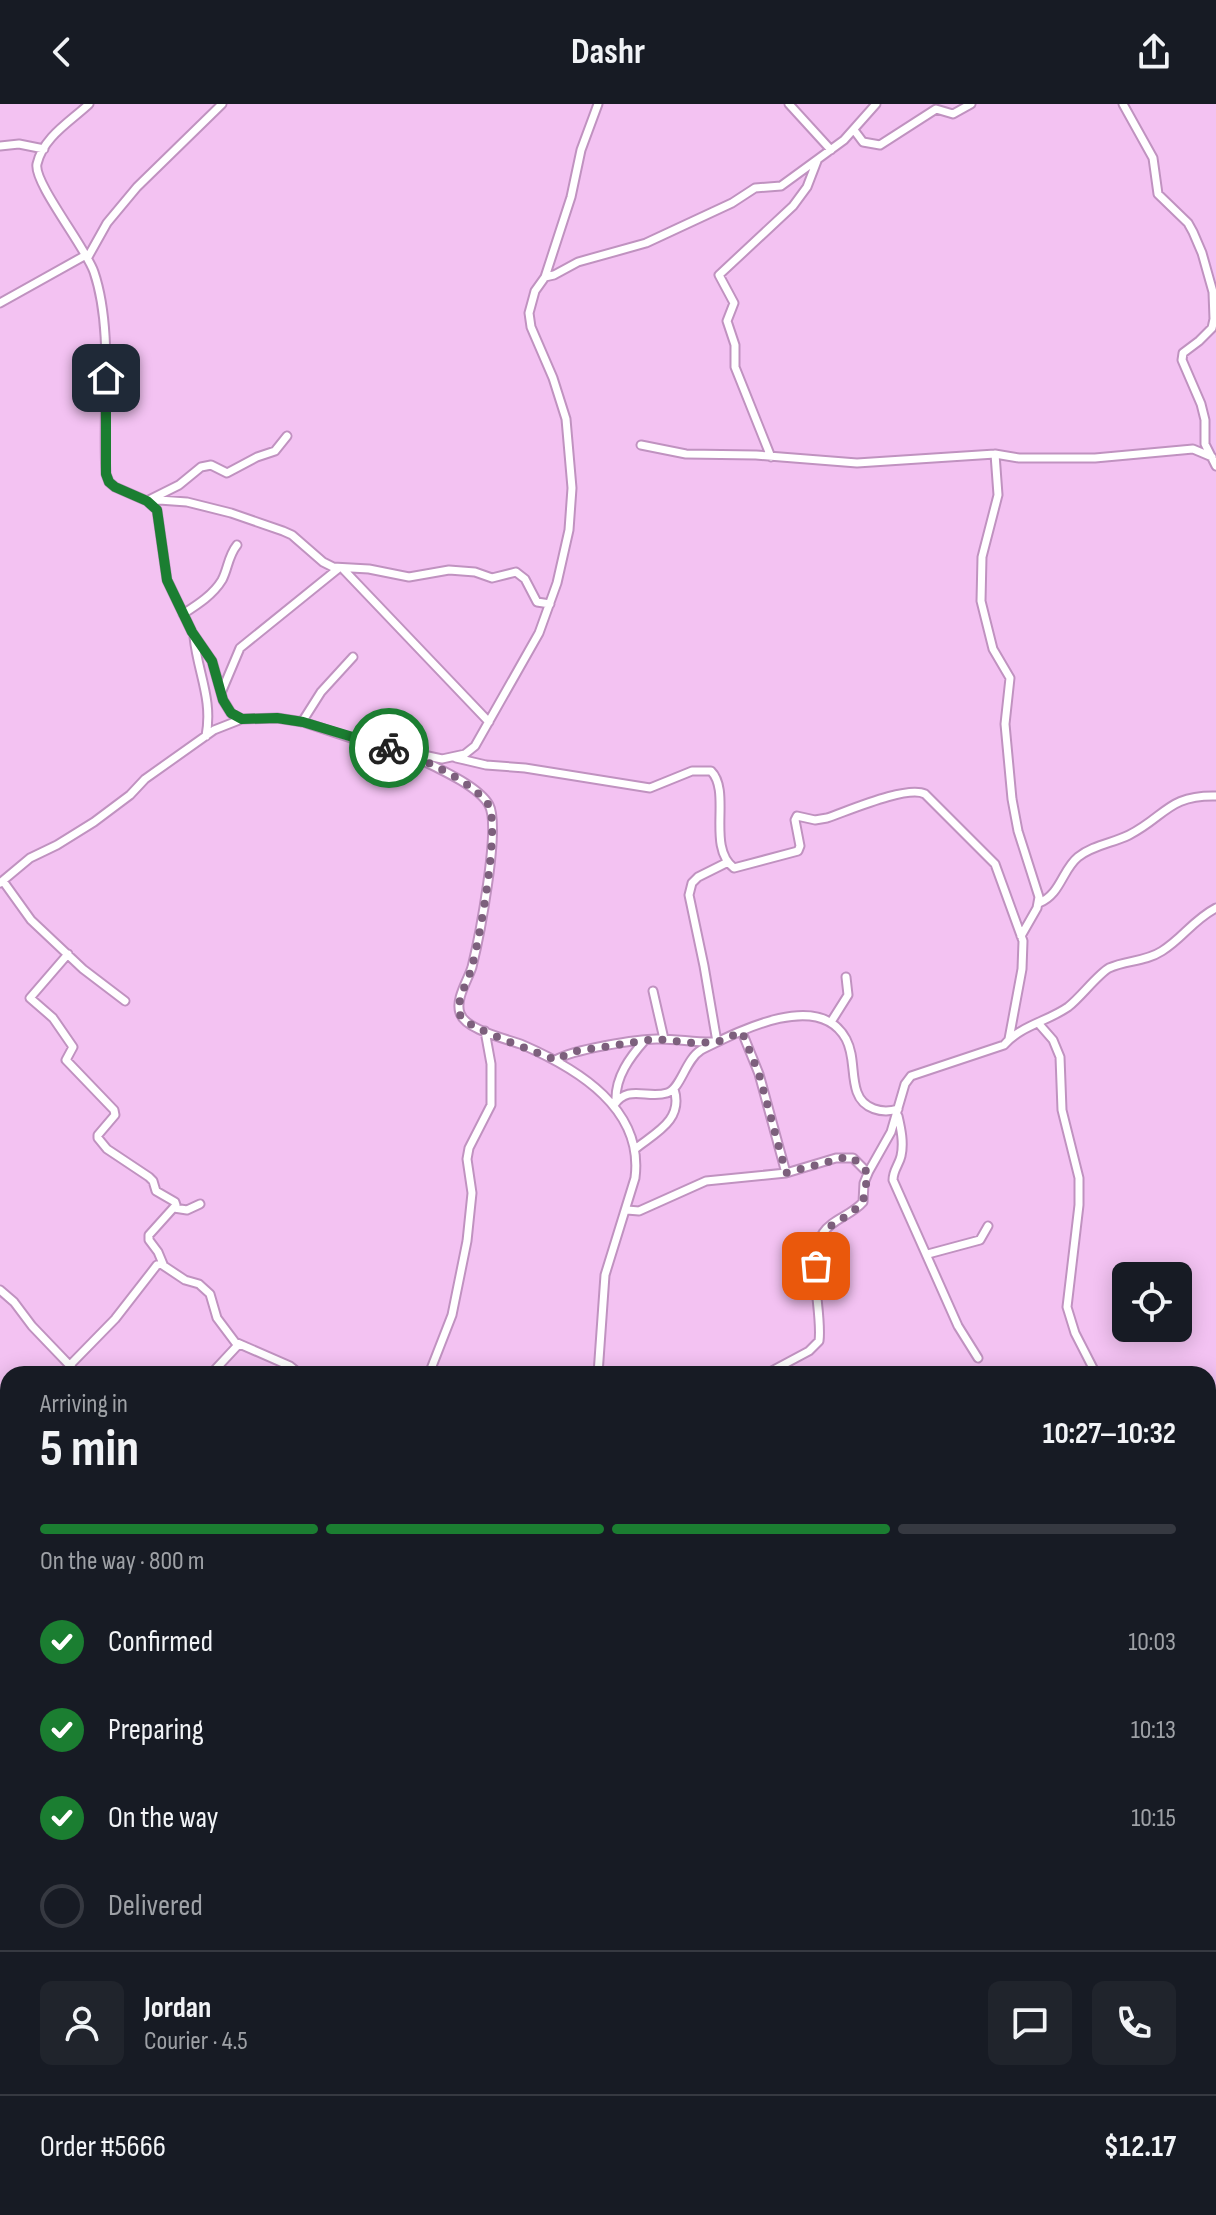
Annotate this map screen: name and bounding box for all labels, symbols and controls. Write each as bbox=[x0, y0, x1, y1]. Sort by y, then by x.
icon: back bbox=[40, 30, 84, 74]
icon: share bbox=[1132, 30, 1176, 74]
text: Dashr bbox=[571, 31, 645, 74]
pin bbox=[72, 344, 140, 412]
icon: home bbox=[84, 356, 128, 400]
courier bbox=[349, 708, 429, 788]
icon: bike bbox=[367, 726, 411, 770]
pin bbox=[782, 1232, 850, 1300]
icon: bag bbox=[794, 1244, 838, 1288]
map controls bbox=[1112, 1262, 1192, 1342]
button: locate bbox=[1112, 1262, 1192, 1342]
text: Arriving in bbox=[40, 1389, 128, 1420]
text: 10:27–10:32 bbox=[1043, 1416, 1176, 1452]
text: 5 min bbox=[40, 1418, 139, 1481]
text: On the way · 800 m bbox=[40, 1546, 205, 1577]
icon: check bbox=[40, 1620, 84, 1664]
text: Confirmed bbox=[108, 1624, 213, 1660]
text: 10:03 bbox=[1128, 1627, 1176, 1658]
icon: check bbox=[40, 1708, 84, 1752]
text: Preparing bbox=[108, 1712, 204, 1748]
text: 10:13 bbox=[1131, 1715, 1176, 1746]
icon: check bbox=[40, 1796, 84, 1840]
text: On the way bbox=[108, 1800, 218, 1836]
text: 10:15 bbox=[1131, 1803, 1176, 1834]
text: Delivered bbox=[108, 1888, 203, 1924]
button: person bbox=[40, 1981, 124, 2065]
button: chat bbox=[988, 1981, 1072, 2065]
button: phone bbox=[1092, 1981, 1176, 2065]
text: Jordan bbox=[144, 1990, 211, 2026]
text: Courier · 4.5 bbox=[144, 2026, 248, 2057]
text: Order #5666 bbox=[40, 2129, 166, 2165]
text: $12.17 bbox=[1104, 2129, 1176, 2165]

